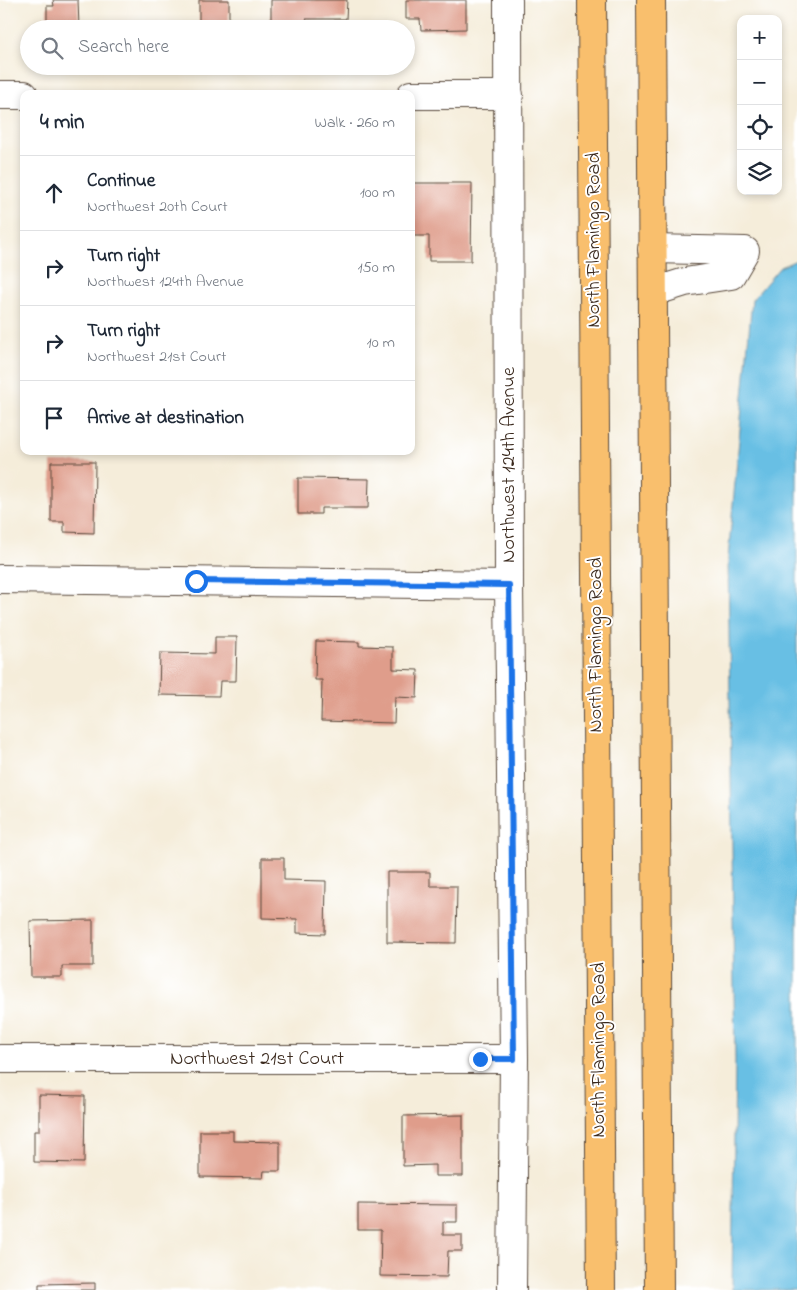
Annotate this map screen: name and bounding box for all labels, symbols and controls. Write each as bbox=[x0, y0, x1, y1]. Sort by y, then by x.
map controls bbox=[737, 15, 782, 195]
button: + bbox=[737, 15, 782, 60]
search box bbox=[20, 20, 415, 75]
icon: search bbox=[38, 34, 66, 62]
text: Search here bbox=[78, 34, 169, 61]
button: − bbox=[737, 60, 782, 105]
button: locate bbox=[737, 105, 782, 150]
text: 4 min bbox=[40, 108, 84, 138]
text: Walk · 260 m bbox=[315, 111, 395, 135]
button: layers bbox=[737, 150, 782, 195]
street label: North Flamingo Road bbox=[580, 152, 610, 328]
text: Continue bbox=[87, 168, 155, 195]
icon: ahead bbox=[40, 179, 68, 207]
text: 100 m bbox=[360, 181, 395, 205]
text: Northwest 20th Court bbox=[87, 195, 228, 219]
text: Turn right bbox=[87, 243, 160, 270]
icon: right bbox=[40, 254, 68, 282]
text: 150 m bbox=[357, 256, 395, 280]
text: Northwest 124th Avenue bbox=[87, 270, 244, 294]
text: Turn right bbox=[87, 318, 160, 345]
icon: right bbox=[40, 329, 68, 357]
text: 10 m bbox=[367, 331, 395, 355]
text: Northwest 21st Court bbox=[87, 345, 226, 369]
street label: Northwest 124th Avenue bbox=[495, 367, 524, 563]
icon: arrive bbox=[40, 404, 68, 432]
text: Arrive at destination bbox=[87, 405, 244, 432]
street label: North Flamingo Road bbox=[582, 557, 612, 733]
route start bbox=[185, 570, 208, 593]
street label: North Flamingo Road bbox=[585, 962, 615, 1138]
street label: Northwest 21st Court bbox=[170, 1045, 344, 1074]
route end bbox=[469, 1048, 492, 1071]

